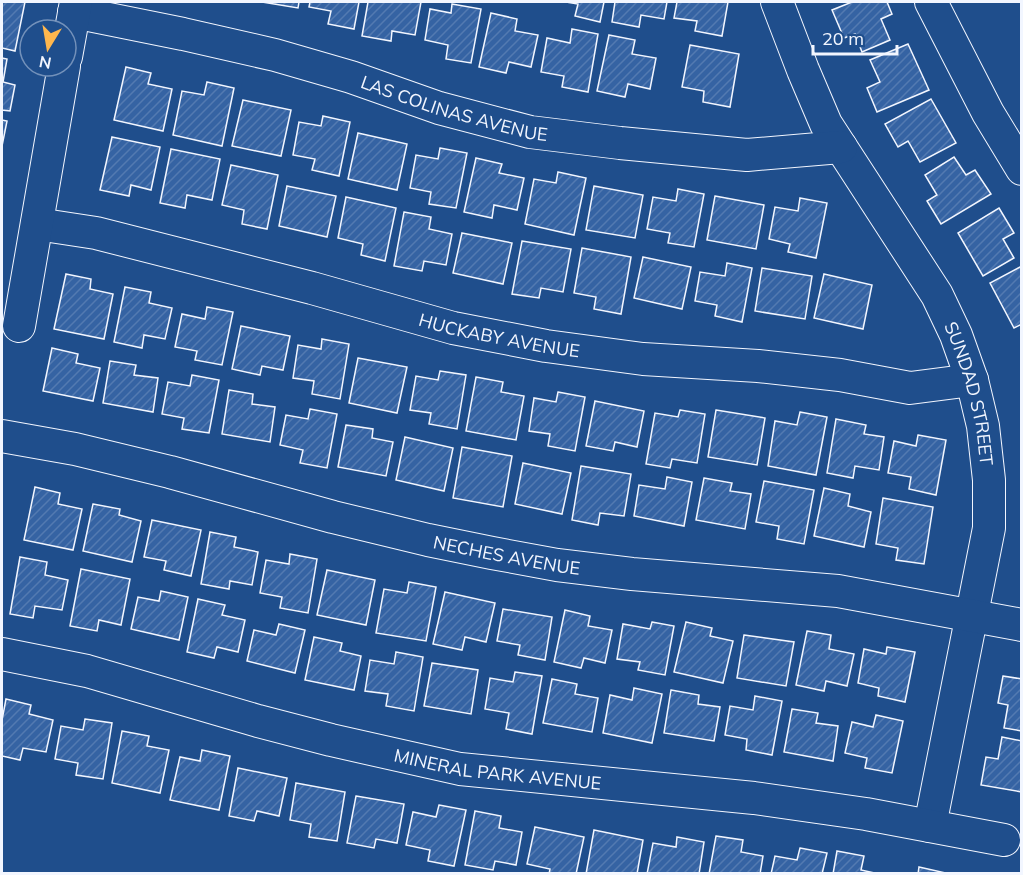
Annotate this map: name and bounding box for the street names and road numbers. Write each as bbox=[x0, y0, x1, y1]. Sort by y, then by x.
street label: LAS COLINAS AVENUE bbox=[358, 70, 549, 146]
street label: HUCKABY AVENUE bbox=[416, 307, 581, 362]
street label: SUNDAD STREET bbox=[940, 317, 999, 467]
street label: NECHES AVENUE bbox=[431, 530, 582, 579]
street label: MINERAL PARK AVENUE bbox=[392, 743, 602, 794]

